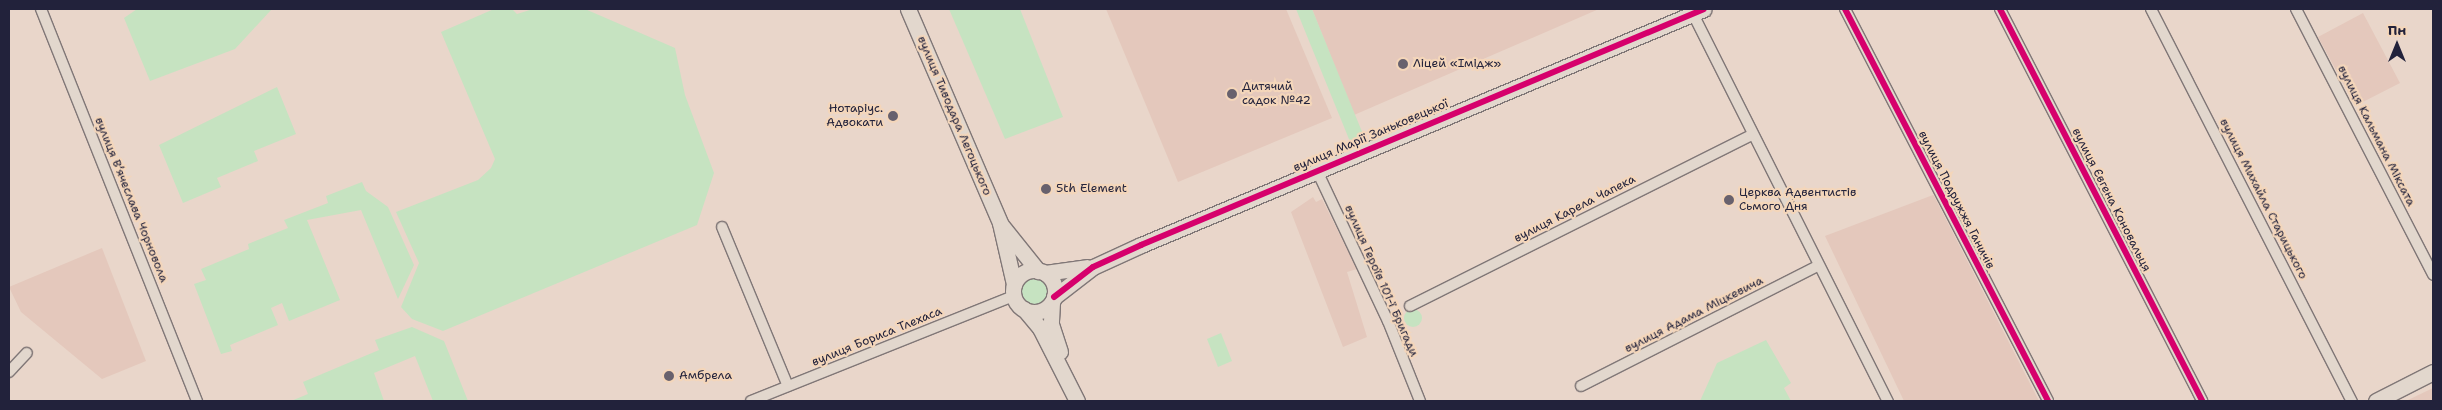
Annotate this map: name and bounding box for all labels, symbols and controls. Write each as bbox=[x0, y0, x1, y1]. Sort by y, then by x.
north arrow bbox=[2372, 20, 2422, 70]
text: Пн bbox=[2388, 21, 2406, 39]
street label: вулиця Тиводара Легоцького bbox=[914, 34, 994, 198]
place label: Ліцей «Імідж» bbox=[1413, 57, 1501, 71]
marker: Ліцей «Імідж» bbox=[1397, 58, 1409, 70]
street label: вулиця Кальмана Міксата bbox=[2334, 63, 2418, 209]
place label: Дитячий садок №42 bbox=[1242, 80, 1311, 108]
marker: Дитячий садок №42 bbox=[1226, 88, 1238, 100]
street label: вулиця Марії Заньковецької bbox=[1291, 97, 1451, 175]
place label: Нотаріус. Адвокати bbox=[826, 102, 883, 130]
marker: Нотаріус. Адвокати bbox=[887, 110, 899, 122]
street label: вулиця Вʼячеслава Чорновола bbox=[91, 115, 171, 285]
street label: вулиця Михайла Старицького bbox=[2216, 116, 2310, 282]
street label: вулиця Євгена Коновальця bbox=[2068, 126, 2154, 274]
street label: вулиця Подружжя Ганичів bbox=[1915, 128, 1997, 272]
street label: вулиця Карела Чапека bbox=[1512, 172, 1638, 246]
place label: 5th Element bbox=[1056, 182, 1127, 196]
marker: 5th Element bbox=[1040, 183, 1052, 195]
place label: Церква Адвентистів Сьмого Дня bbox=[1739, 186, 1856, 214]
marker: Церква Адвентистів Сьмого Дня bbox=[1723, 194, 1735, 206]
street label: вулиця Героїв 101-ї Бригади bbox=[1341, 203, 1421, 359]
street label: вулиця Адама Міцкевича bbox=[1622, 274, 1766, 356]
street label: вулиця Бориса Тлехаса bbox=[810, 304, 944, 370]
place label: Амбрела bbox=[679, 369, 732, 383]
marker: Амбрела bbox=[663, 370, 675, 382]

